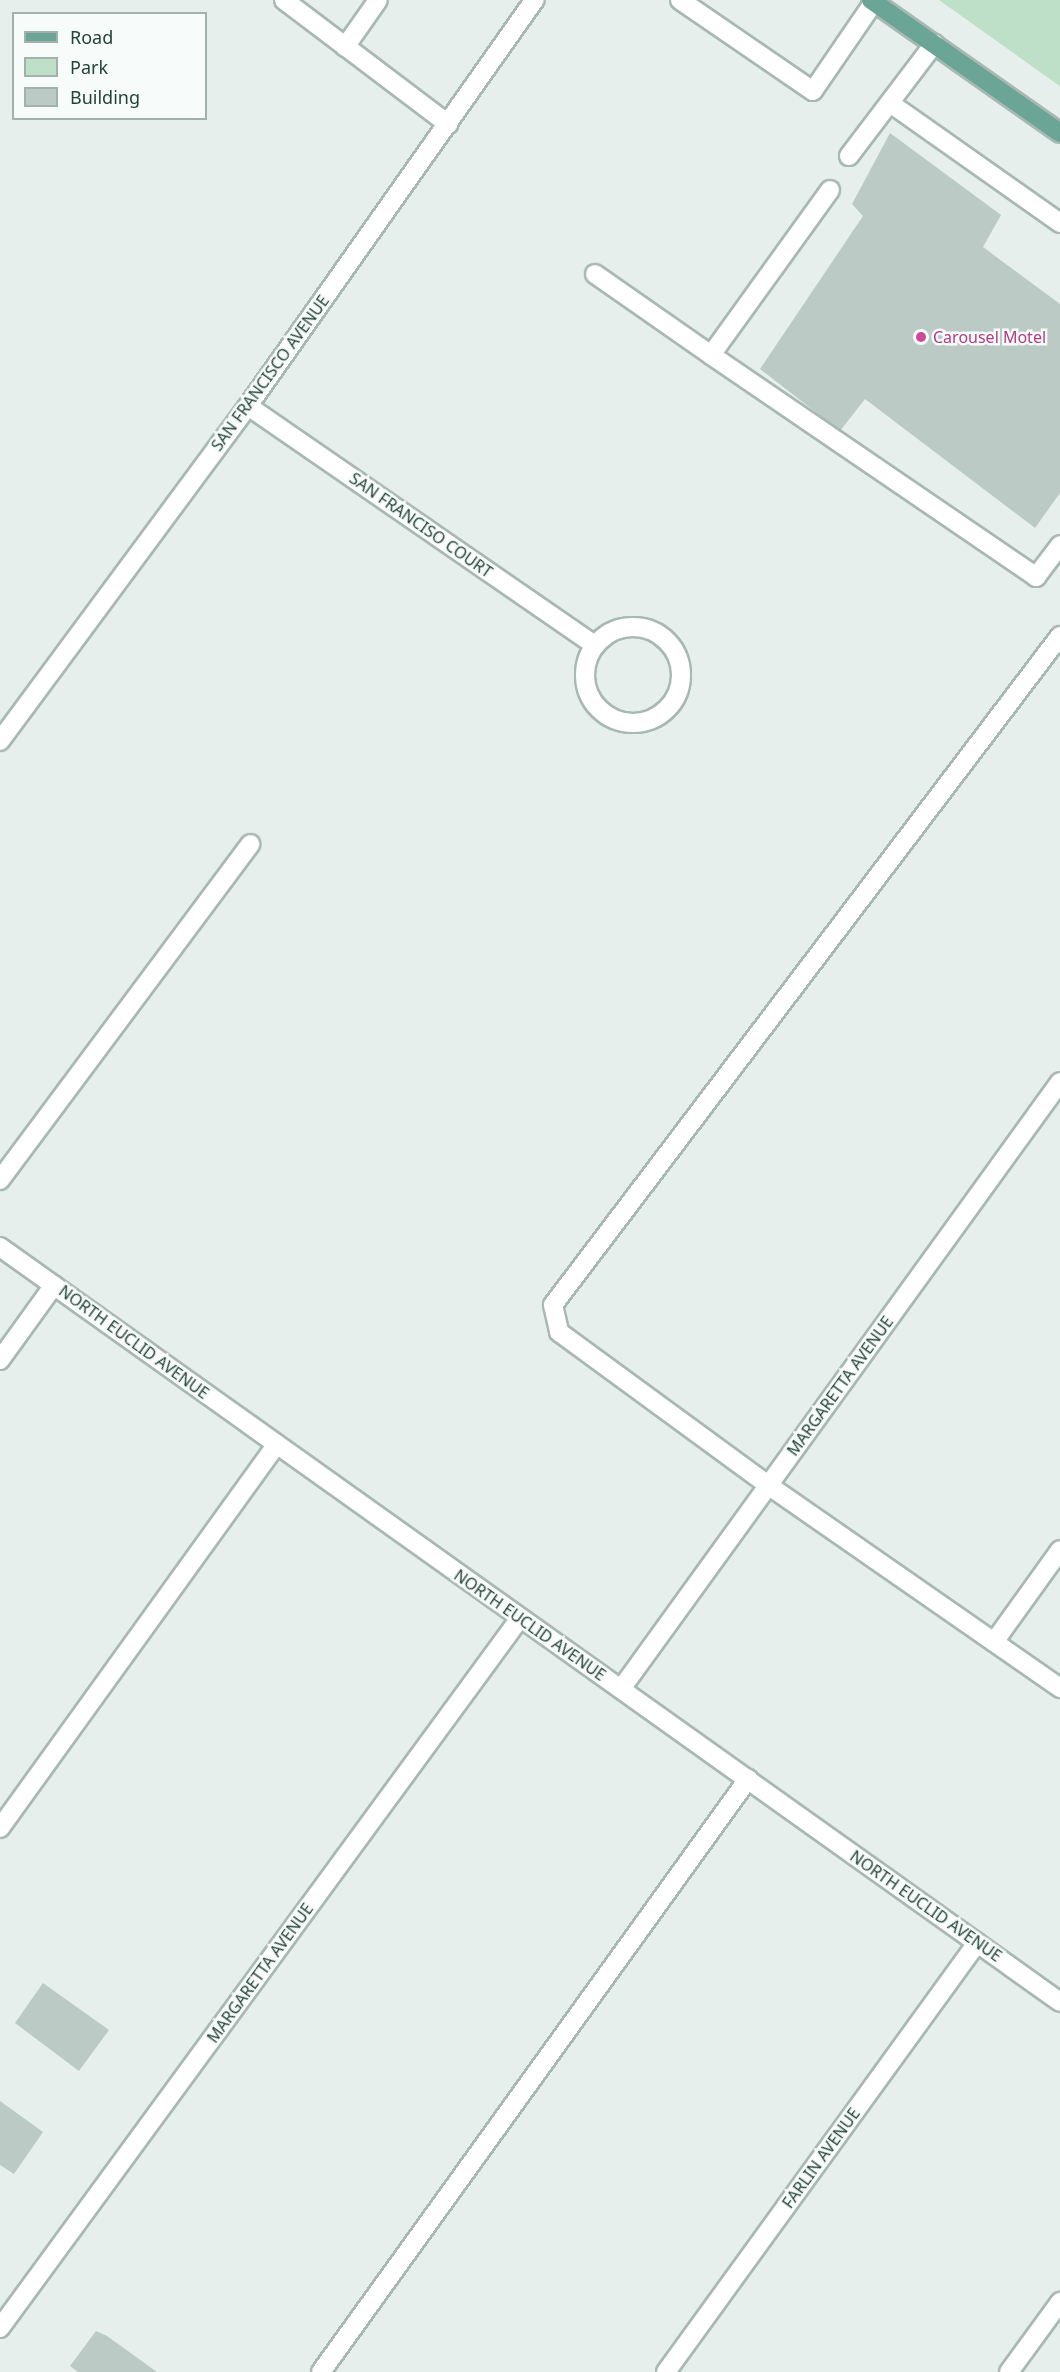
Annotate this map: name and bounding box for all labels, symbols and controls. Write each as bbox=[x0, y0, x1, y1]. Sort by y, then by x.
legend bbox=[12, 12, 207, 120]
text: Road bbox=[70, 25, 113, 49]
text: Park bbox=[70, 55, 108, 79]
text: Building bbox=[70, 85, 140, 109]
street label: SAN FRANCISCO AVENUE bbox=[207, 291, 333, 455]
place label: Carousel Motel bbox=[933, 327, 1046, 347]
marker: Carousel Motel bbox=[914, 330, 928, 344]
street label: SAN FRANCISO COURT bbox=[346, 468, 496, 582]
street label: NORTH EUCLID AVENUE bbox=[55, 1281, 213, 1403]
street label: MARGARETTA AVENUE bbox=[783, 1313, 897, 1459]
street label: NORTH EUCLID AVENUE bbox=[450, 1565, 610, 1685]
street label: NORTH EUCLID AVENUE bbox=[846, 1846, 1006, 1966]
street label: MARGARETTA AVENUE bbox=[203, 1900, 317, 2046]
street label: FARLIN AVENUE bbox=[778, 2104, 864, 2212]

